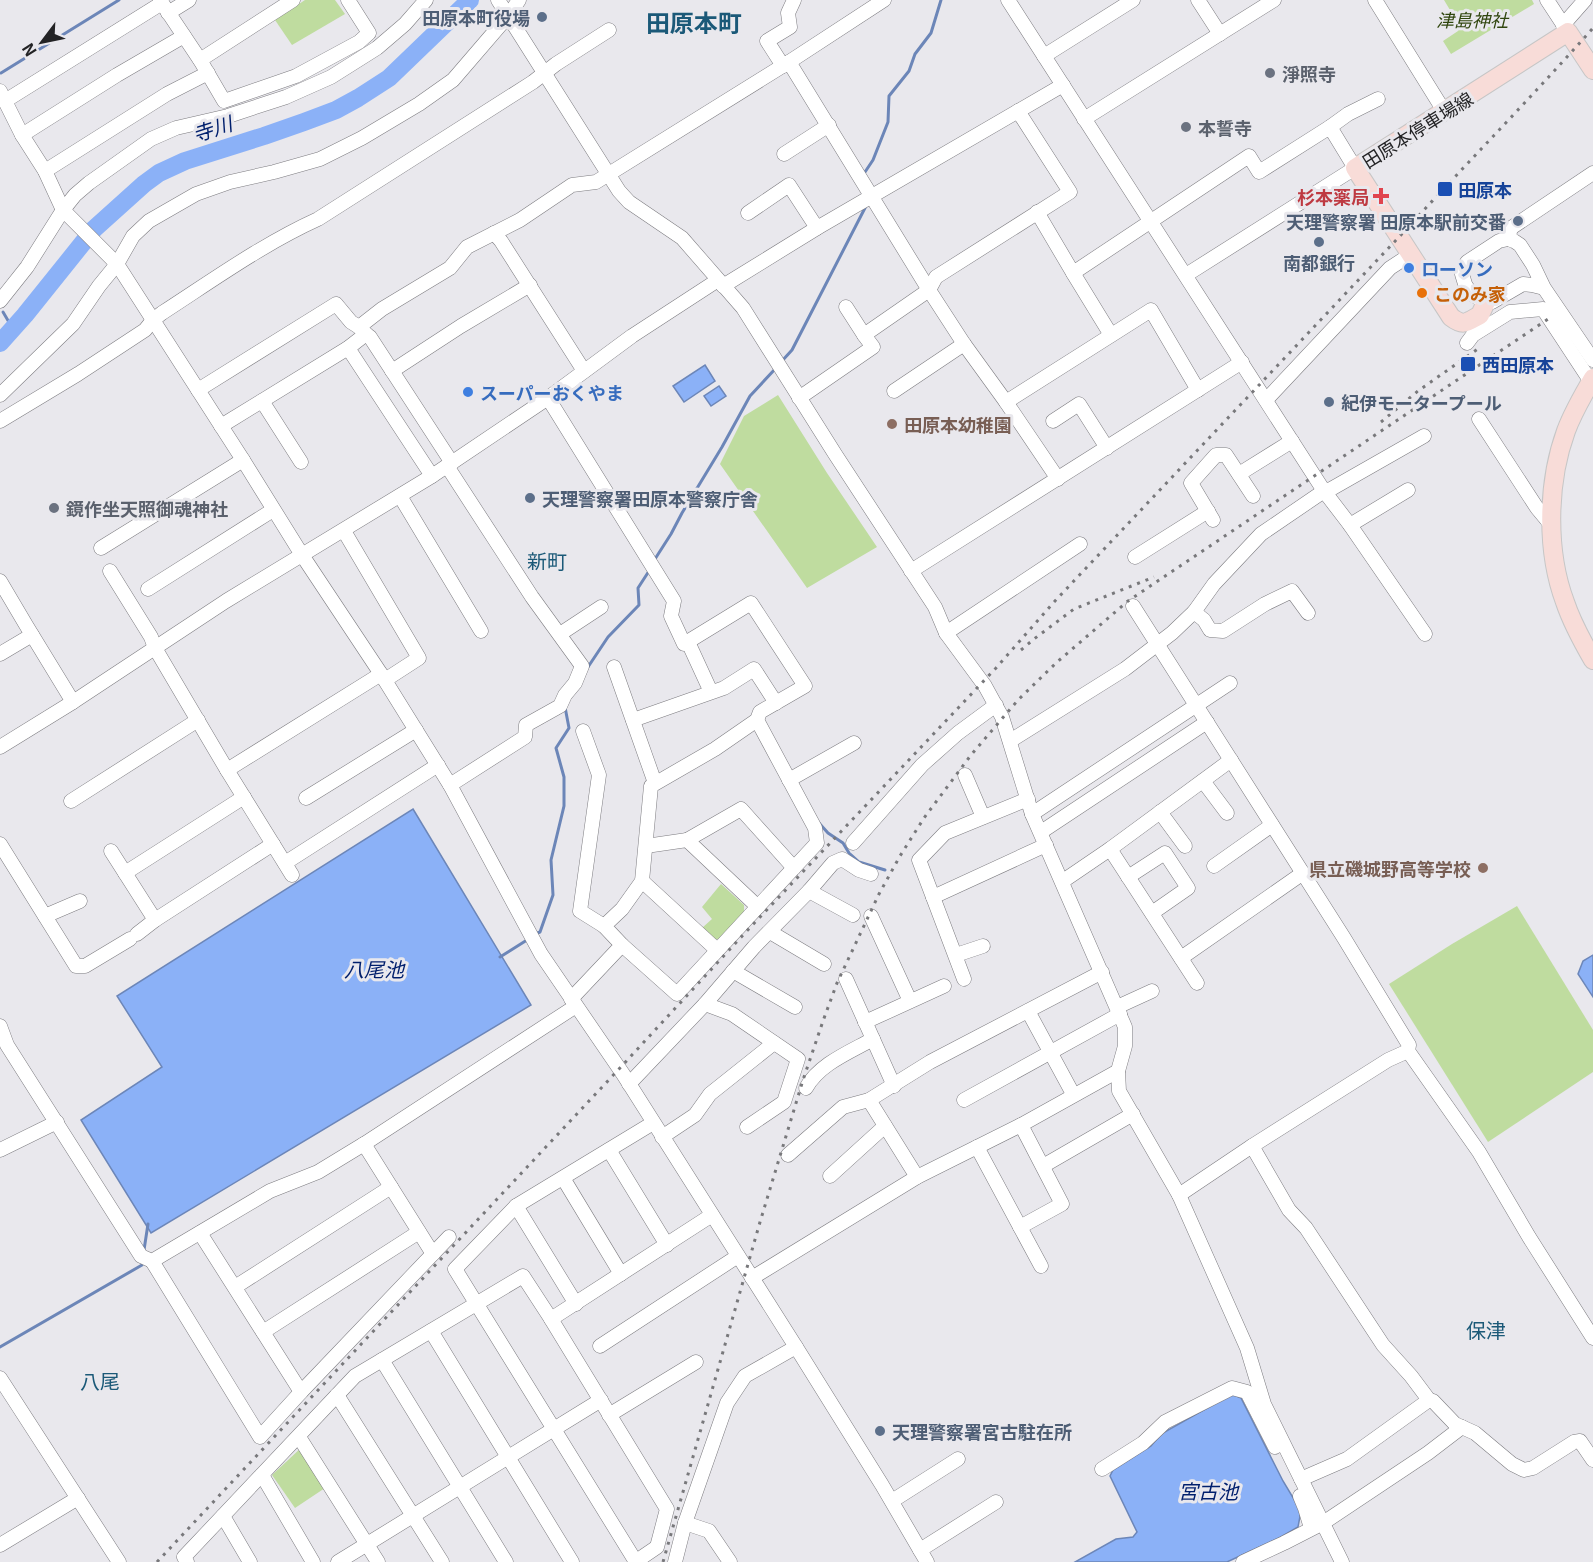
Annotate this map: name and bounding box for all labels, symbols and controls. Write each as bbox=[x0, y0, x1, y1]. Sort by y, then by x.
place label: 田原本町役場 bbox=[422, 4, 530, 30]
district label: 田原本町 bbox=[646, 4, 742, 39]
park label: 津島神社 bbox=[1436, 6, 1510, 32]
marker: 田原本町役場 bbox=[535, 10, 549, 24]
north arrow bbox=[12, 12, 72, 72]
text: N bbox=[15, 39, 42, 62]
place label: 淨照寺 bbox=[1282, 60, 1336, 86]
marker: 淨照寺 bbox=[1263, 66, 1277, 80]
street label: 田原本停車場線 bbox=[1357, 85, 1477, 173]
water label: 寺川 bbox=[188, 107, 237, 148]
place label: 本誓寺 bbox=[1198, 114, 1252, 140]
marker: 本誓寺 bbox=[1179, 120, 1193, 134]
place label: 田原本 bbox=[1458, 176, 1512, 202]
marker: 田原本 bbox=[1436, 180, 1454, 198]
place label: 杉本薬局 bbox=[1297, 183, 1369, 209]
marker: 杉本薬局 bbox=[1374, 189, 1388, 203]
place label: 天理警察署 田原本駅前交番 bbox=[1286, 208, 1506, 234]
marker: 天理警察署 田原本駅前交番 bbox=[1511, 214, 1525, 228]
marker: 南都銀行 bbox=[1312, 235, 1326, 249]
place label: 南都銀行 bbox=[1283, 249, 1355, 275]
place label: ローソン bbox=[1421, 255, 1493, 281]
marker: ローソン bbox=[1402, 261, 1416, 275]
place label: このみ家 bbox=[1434, 280, 1506, 306]
marker: このみ家 bbox=[1415, 286, 1429, 300]
place label: 西田原本 bbox=[1482, 351, 1554, 377]
marker: 西田原本 bbox=[1459, 355, 1477, 373]
place label: スーパーおくやま bbox=[480, 379, 624, 405]
marker: スーパーおくやま bbox=[461, 385, 475, 399]
place label: 紀伊モータープール bbox=[1341, 389, 1502, 415]
marker: 紀伊モータープール bbox=[1322, 395, 1336, 409]
place label: 田原本幼稚園 bbox=[904, 411, 1012, 437]
marker: 田原本幼稚園 bbox=[885, 417, 899, 431]
place label: 天理警察署田原本警察庁舎 bbox=[542, 485, 758, 511]
marker: 天理警察署田原本警察庁舎 bbox=[523, 491, 537, 505]
place label: 鏡作坐天照御魂神社 bbox=[65, 495, 228, 521]
marker: 鏡作坐天照御魂神社 bbox=[47, 501, 61, 515]
district label: 新町 bbox=[527, 546, 567, 575]
place label: 県立磯城野高等学校 bbox=[1309, 855, 1471, 881]
marker: 県立磯城野高等学校 bbox=[1476, 861, 1490, 875]
water label: 八尾池 bbox=[344, 954, 406, 983]
district label: 保津 bbox=[1466, 1315, 1506, 1344]
district label: 八尾 bbox=[80, 1366, 120, 1395]
place label: 天理警察署宮古駐在所 bbox=[892, 1418, 1072, 1444]
marker: 天理警察署宮古駐在所 bbox=[873, 1424, 887, 1438]
water label: 宮古池 bbox=[1178, 1476, 1240, 1505]

